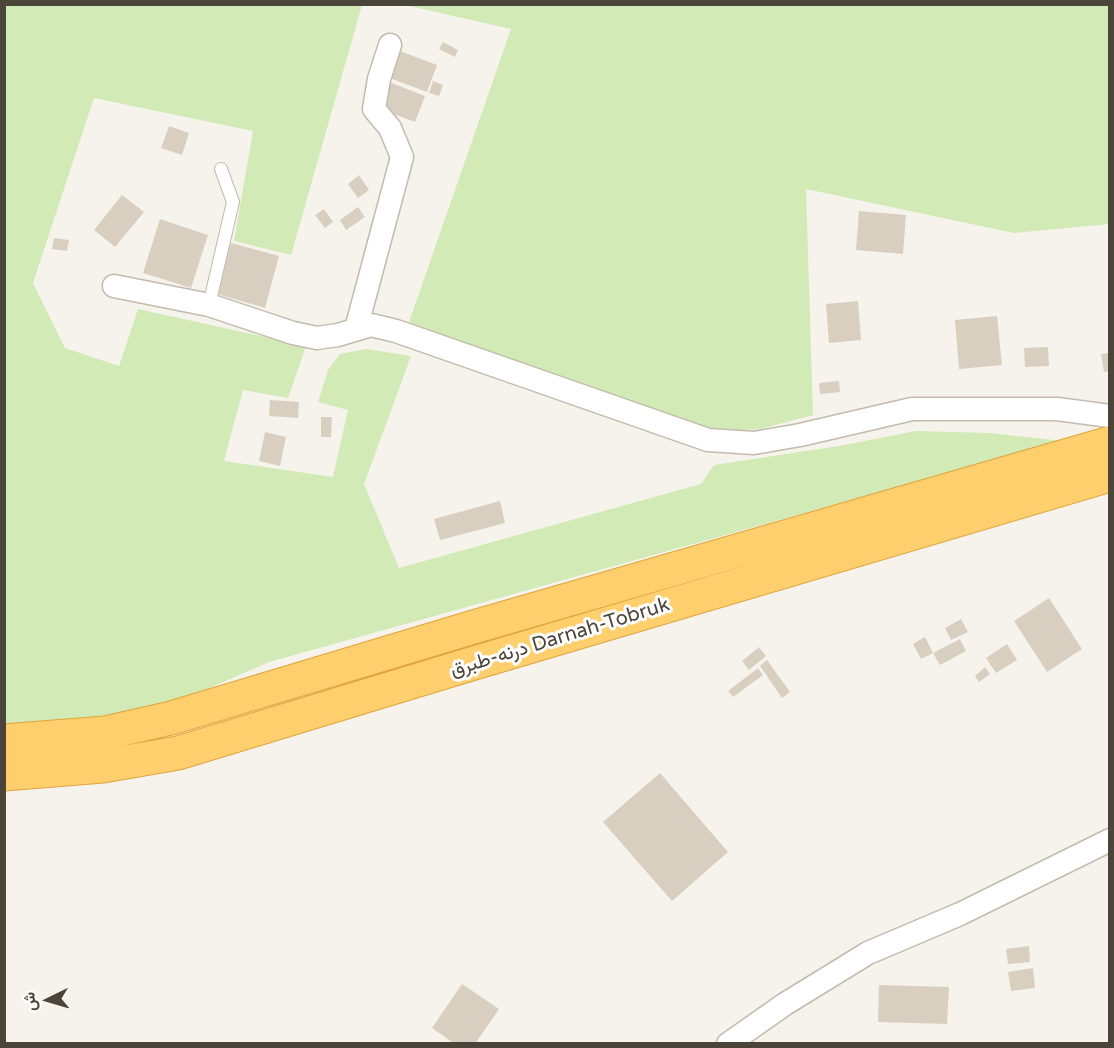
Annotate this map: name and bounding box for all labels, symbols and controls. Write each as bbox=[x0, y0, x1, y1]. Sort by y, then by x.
street label: درنه-طبرق Darnah-Tobruk bbox=[447, 593, 673, 683]
north arrow bbox=[18, 970, 78, 1030]
text: ش bbox=[19, 991, 41, 1012]

